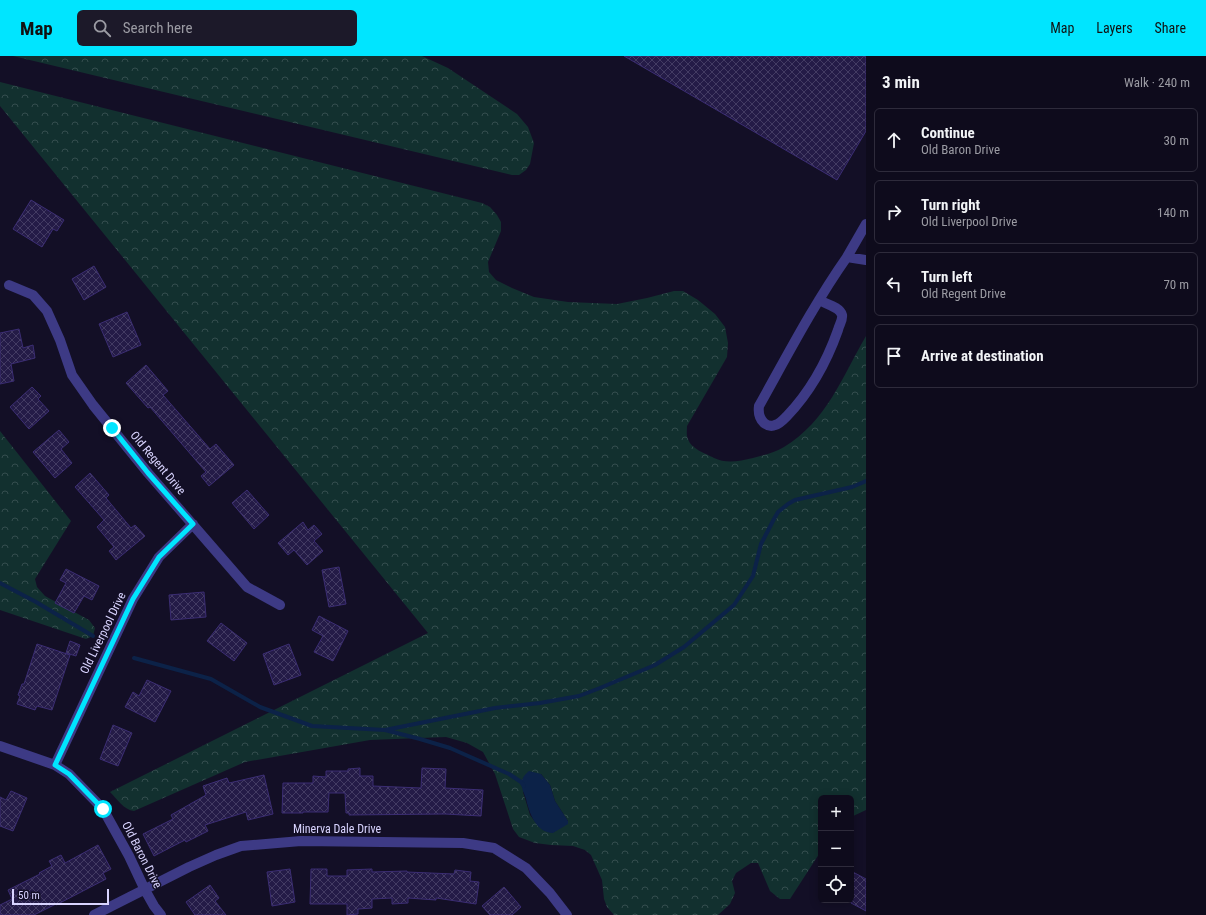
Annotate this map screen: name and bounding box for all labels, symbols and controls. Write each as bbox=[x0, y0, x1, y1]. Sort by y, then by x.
search box bbox=[77, 10, 357, 46]
text: Map bbox=[20, 17, 53, 40]
icon: search bbox=[91, 17, 113, 39]
text: Search here bbox=[123, 19, 193, 37]
text: Map bbox=[1050, 20, 1074, 36]
text: Layers bbox=[1096, 20, 1133, 36]
text: Share bbox=[1155, 20, 1186, 36]
text: 3 min bbox=[882, 72, 920, 92]
text: Walk · 240 m bbox=[1124, 75, 1190, 90]
text: Continue bbox=[921, 124, 975, 142]
icon: ahead bbox=[883, 129, 905, 151]
text: 30 m bbox=[1163, 133, 1189, 148]
text: Old Baron Drive bbox=[921, 142, 1000, 157]
text: Turn right bbox=[921, 196, 980, 214]
icon: right bbox=[883, 201, 905, 223]
text: 140 m bbox=[1157, 205, 1189, 220]
text: Old Liverpool Drive bbox=[921, 214, 1017, 229]
text: Turn left bbox=[921, 268, 972, 286]
icon: left bbox=[883, 273, 905, 295]
text: 70 m bbox=[1163, 277, 1189, 292]
text: Old Regent Drive bbox=[921, 286, 1006, 301]
icon: arrive bbox=[883, 345, 905, 367]
text: Arrive at destination bbox=[921, 347, 1044, 365]
route end bbox=[103, 419, 121, 437]
street label: Old Regent Drive bbox=[127, 429, 189, 498]
street label: Old Liverpool Drive bbox=[77, 590, 129, 676]
map controls bbox=[818, 795, 854, 903]
button: + bbox=[818, 795, 854, 831]
route start bbox=[94, 800, 112, 818]
street label: Old Baron Drive bbox=[119, 819, 165, 891]
street label: Minerva Dale Drive bbox=[293, 822, 381, 836]
button: − bbox=[818, 831, 854, 867]
button: locate bbox=[818, 867, 854, 903]
scale bar bbox=[12, 887, 109, 906]
text: 50 m bbox=[18, 889, 40, 902]

